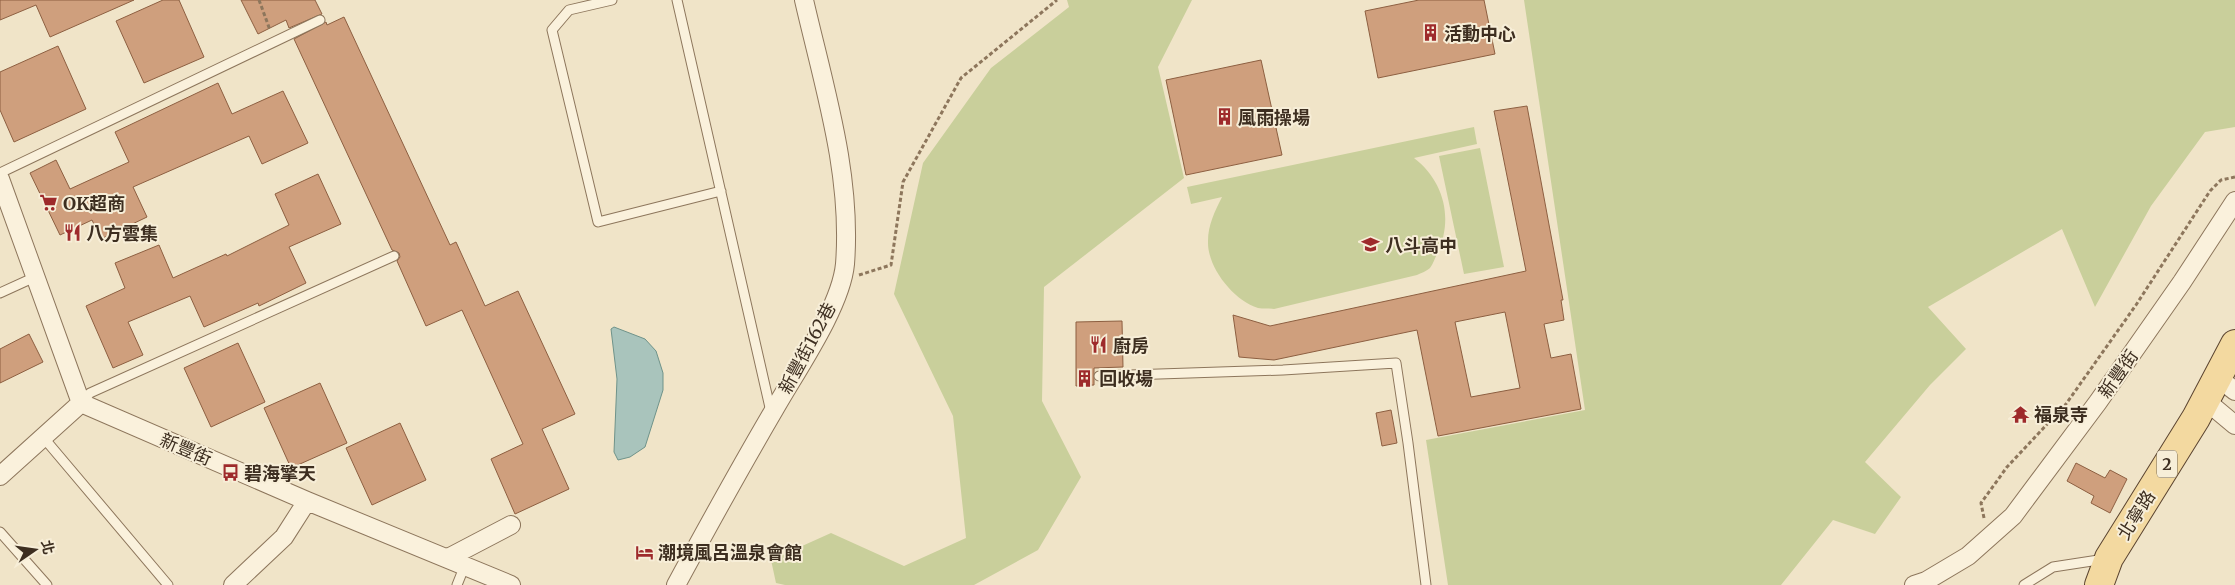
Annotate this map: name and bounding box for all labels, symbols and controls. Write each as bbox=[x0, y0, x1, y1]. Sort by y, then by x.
place label: 活動中心 bbox=[1444, 22, 1516, 45]
building icon: 活動中心 bbox=[1420, 23, 1440, 43]
place label: 風雨操場 bbox=[1238, 106, 1310, 129]
building icon: 風雨操場 bbox=[1214, 107, 1234, 127]
place label: OK超商 bbox=[63, 192, 125, 215]
supermarket icon: OK超商 bbox=[39, 193, 59, 213]
place label: 八方雲集 bbox=[86, 222, 158, 245]
restaurant icon: 八方雲集 bbox=[62, 223, 82, 243]
place label: 八斗高中 bbox=[1385, 234, 1457, 257]
school or university icon: 八斗高中 bbox=[1361, 235, 1381, 255]
street label: 新豐街162巷 bbox=[773, 298, 841, 398]
place label: 廚房 bbox=[1113, 334, 1149, 357]
restaurant icon: 廚房 bbox=[1089, 335, 1109, 355]
street label: 新豐街 bbox=[2093, 345, 2143, 403]
place label: 回收場 bbox=[1099, 367, 1153, 390]
building icon: 回收場 bbox=[1075, 368, 1095, 388]
place label: 福泉寺 bbox=[2034, 403, 2088, 426]
temple icon: 福泉寺 bbox=[2010, 404, 2030, 424]
street label: 新豐街 bbox=[157, 428, 215, 470]
road number: 2 bbox=[2157, 450, 2177, 478]
place label: 碧海擎天 bbox=[244, 462, 316, 485]
bus stop icon: 碧海擎天 bbox=[220, 463, 240, 483]
street label: 北寧路 bbox=[2112, 486, 2160, 544]
north arrow bbox=[10, 525, 60, 575]
text: 北 bbox=[37, 538, 58, 556]
place label: 潮境風呂溫泉會館 bbox=[658, 541, 802, 564]
hotel icon: 潮境風呂溫泉會館 bbox=[634, 542, 654, 562]

